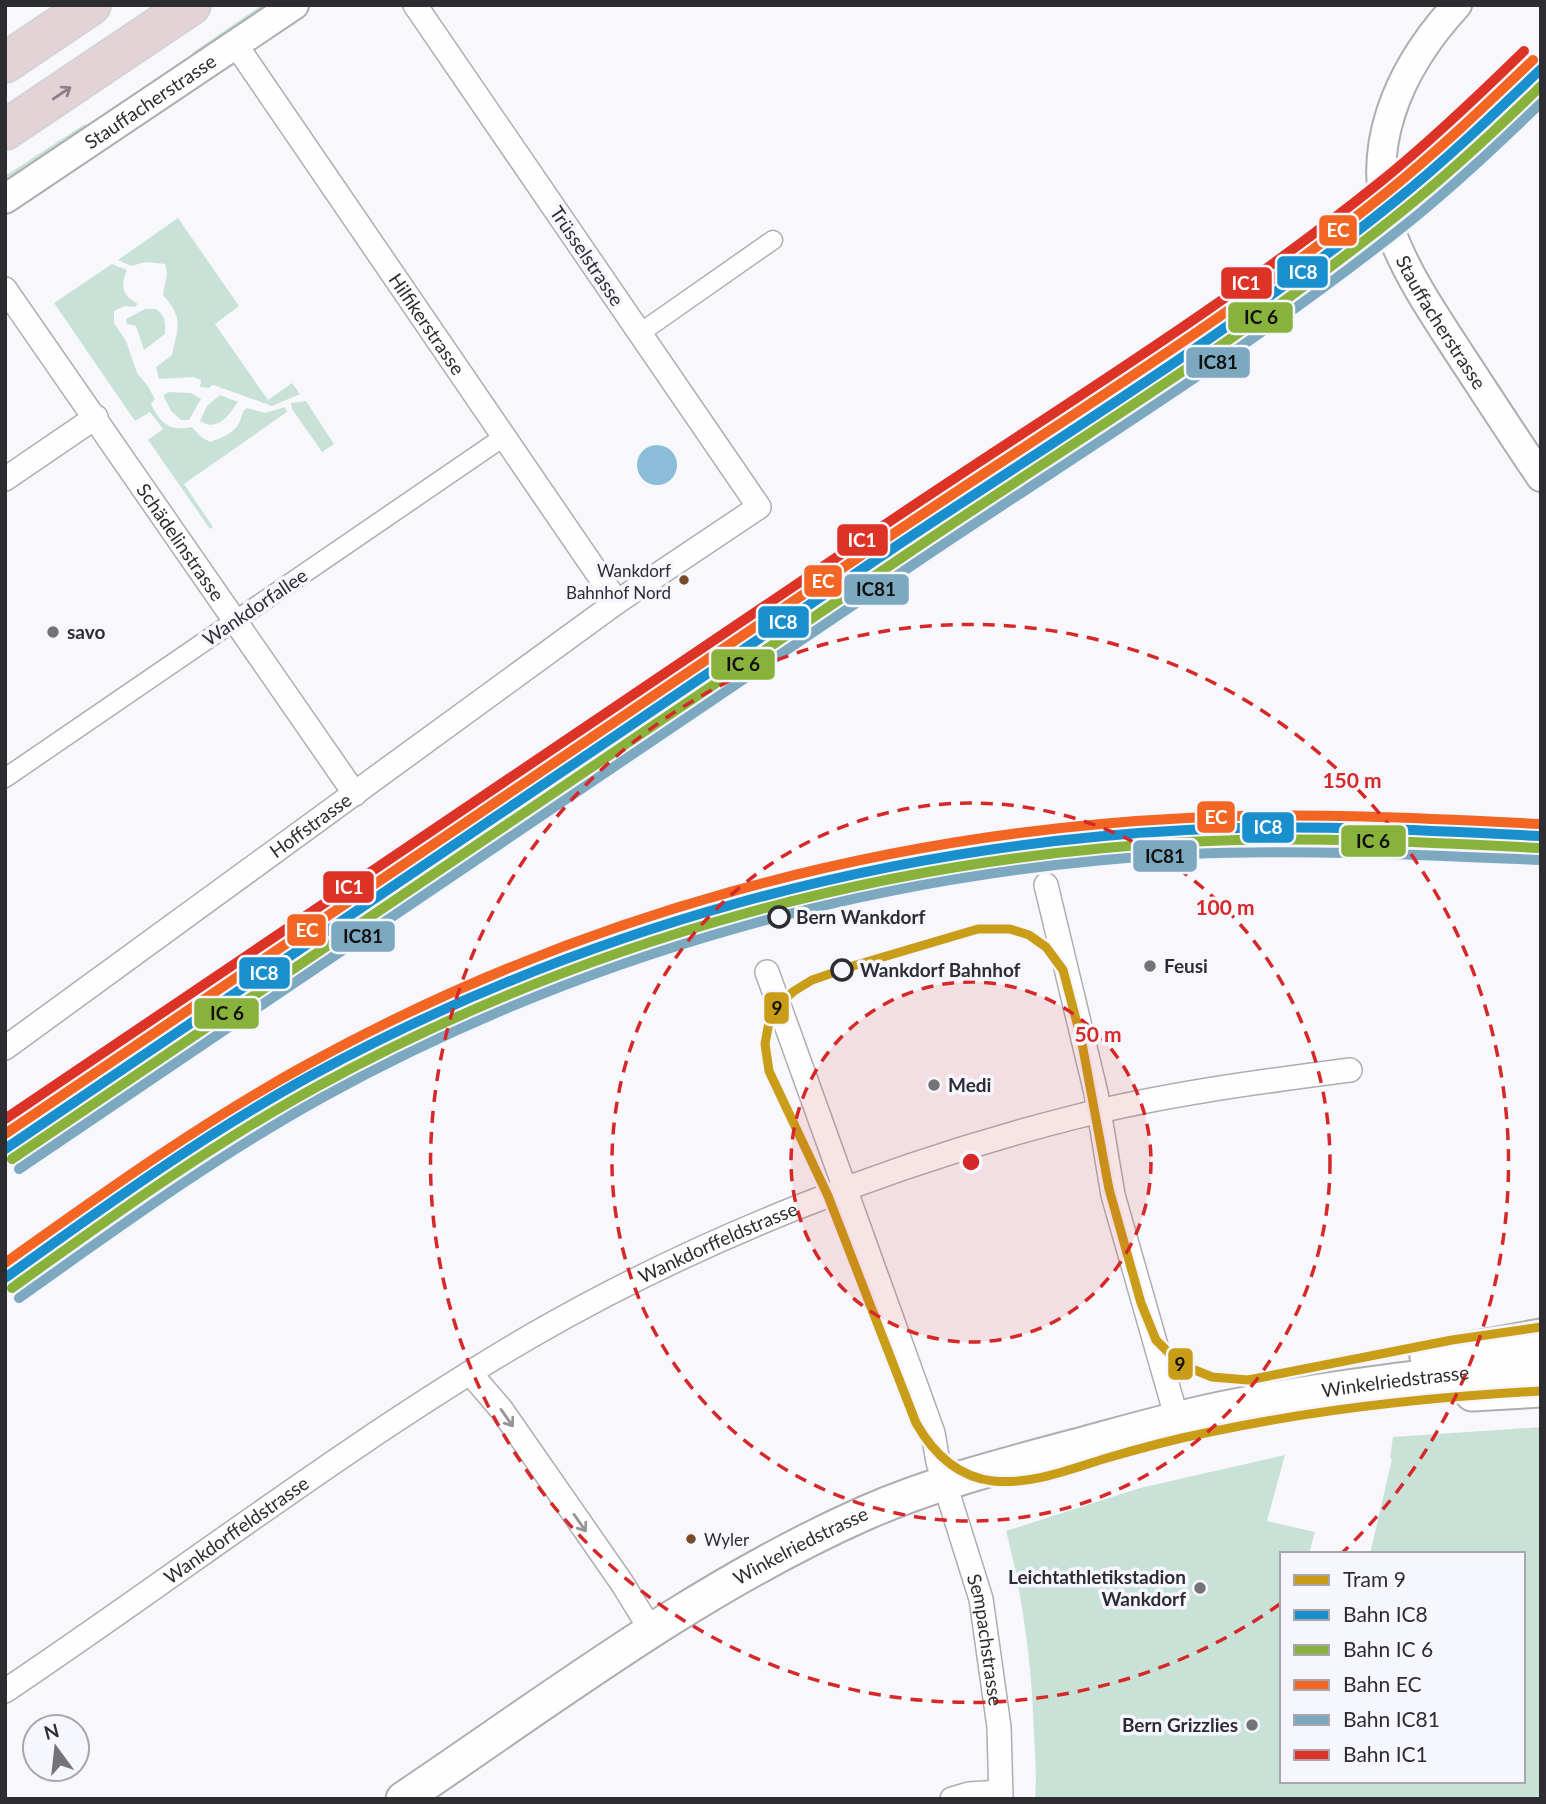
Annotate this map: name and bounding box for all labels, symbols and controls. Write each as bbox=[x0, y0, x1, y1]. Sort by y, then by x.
street label: Stauffacherstrasse bbox=[80, 49, 220, 153]
one-way arrow bbox=[52, 85, 71, 100]
street label: Trüsselstrasse bbox=[546, 201, 629, 310]
line badge: EC bbox=[1318, 214, 1358, 247]
text: EC bbox=[1326, 218, 1350, 241]
street label: Stauffacherstrasse bbox=[1392, 251, 1491, 393]
line badge: IC8 bbox=[1276, 255, 1329, 289]
text: IC8 bbox=[1288, 260, 1318, 283]
line badge: IC1 bbox=[1220, 266, 1273, 300]
street label: Hilfikerstrasse bbox=[384, 268, 470, 379]
text: IC1 bbox=[1231, 271, 1261, 294]
line badge: IC 6 bbox=[1227, 301, 1294, 334]
text: IC 6 bbox=[1244, 305, 1278, 328]
line badge: IC81 bbox=[1185, 346, 1251, 379]
text: IC81 bbox=[1198, 350, 1238, 373]
street label: Schädelinstrasse bbox=[132, 479, 229, 605]
line badge: IC1 bbox=[836, 523, 889, 557]
text: IC1 bbox=[847, 528, 877, 551]
place label: Wankdorf Bahnhof Nord bbox=[566, 560, 671, 603]
street label: Wankdorfallee bbox=[198, 563, 311, 650]
line badge: EC bbox=[803, 564, 843, 598]
text: EC bbox=[811, 569, 835, 592]
marker: Wankdorf Bahnhof Nord bbox=[677, 573, 691, 587]
line badge: IC81 bbox=[843, 573, 910, 606]
text: IC81 bbox=[856, 577, 896, 600]
line badge: IC8 bbox=[757, 605, 810, 639]
text: IC8 bbox=[768, 610, 798, 633]
place label: savo bbox=[67, 620, 105, 643]
marker: savo bbox=[45, 624, 61, 640]
line badge: IC 6 bbox=[710, 648, 776, 681]
text: IC 6 bbox=[726, 652, 760, 675]
text: 150 m bbox=[1322, 767, 1382, 792]
street label: Hoffstrasse bbox=[265, 788, 355, 862]
line badge: EC bbox=[1196, 800, 1236, 834]
text: EC bbox=[1204, 805, 1228, 828]
line badge: IC8 bbox=[1241, 811, 1295, 844]
text: IC8 bbox=[1253, 815, 1283, 838]
line badge: IC 6 bbox=[1340, 824, 1407, 858]
text: IC 6 bbox=[1356, 829, 1390, 852]
line badge: IC81 bbox=[1132, 839, 1198, 873]
text: IC81 bbox=[1145, 844, 1185, 867]
line badge: IC1 bbox=[322, 870, 375, 904]
text: IC1 bbox=[334, 875, 364, 898]
text: 100 m bbox=[1195, 894, 1255, 919]
place label: Bern Wankdorf bbox=[796, 905, 925, 928]
marker: Bern Wankdorf bbox=[768, 906, 790, 928]
line badge: EC bbox=[286, 913, 327, 947]
text: EC bbox=[295, 918, 319, 941]
line badge: IC81 bbox=[330, 920, 396, 953]
text: IC81 bbox=[343, 924, 383, 947]
place label: Feusi bbox=[1164, 954, 1208, 977]
line badge: IC8 bbox=[238, 956, 291, 990]
place label: Wankdorf Bahnhof bbox=[860, 958, 1021, 981]
marker: Feusi bbox=[1142, 958, 1158, 974]
marker: Wankdorf Bahnhof bbox=[831, 959, 853, 981]
text: IC8 bbox=[249, 961, 279, 984]
line badge: 9 bbox=[763, 991, 790, 1025]
text: 9 bbox=[771, 996, 783, 1019]
line badge: IC 6 bbox=[193, 997, 260, 1030]
text: IC 6 bbox=[210, 1001, 244, 1024]
text: 50 m bbox=[1074, 1021, 1122, 1046]
place label: Medi bbox=[948, 1073, 991, 1096]
marker: Medi bbox=[926, 1077, 942, 1093]
centre of rings bbox=[959, 1150, 983, 1174]
street label: Wankdorffeldstrasse bbox=[635, 1197, 801, 1288]
line badge: 9 bbox=[1167, 1347, 1194, 1381]
text: 9 bbox=[1174, 1352, 1186, 1375]
street label: Winkelriedstrasse bbox=[1320, 1360, 1470, 1402]
one-way arrow bbox=[500, 1408, 515, 1427]
street label: Wankdorffeldstrasse bbox=[159, 1471, 313, 1588]
street label: Winkelriedstrasse bbox=[729, 1501, 871, 1589]
one-way arrow bbox=[573, 1513, 587, 1532]
place label: Wyler bbox=[704, 1529, 750, 1550]
marker: Wyler bbox=[684, 1532, 698, 1546]
legend bbox=[1280, 1552, 1525, 1783]
place label: Leichtathletikstadion Wankdorf bbox=[1008, 1565, 1186, 1610]
text: Tram 9 bbox=[1343, 1566, 1406, 1591]
street label: Sempachstrasse bbox=[963, 1571, 1008, 1707]
marker: Leichtathletikstadion Wankdorf bbox=[1192, 1580, 1208, 1596]
text: Bahn IC8 bbox=[1343, 1601, 1428, 1626]
text: Bahn IC 6 bbox=[1343, 1636, 1433, 1661]
text: Bahn EC bbox=[1343, 1671, 1422, 1696]
text: Bahn IC81 bbox=[1343, 1706, 1440, 1731]
north arrow bbox=[21, 1713, 91, 1783]
place label: Bern Grizzlies bbox=[1122, 1713, 1238, 1736]
marker: Bern Grizzlies bbox=[1244, 1717, 1260, 1733]
text: N bbox=[41, 1718, 62, 1744]
text: Bahn IC1 bbox=[1343, 1741, 1428, 1766]

